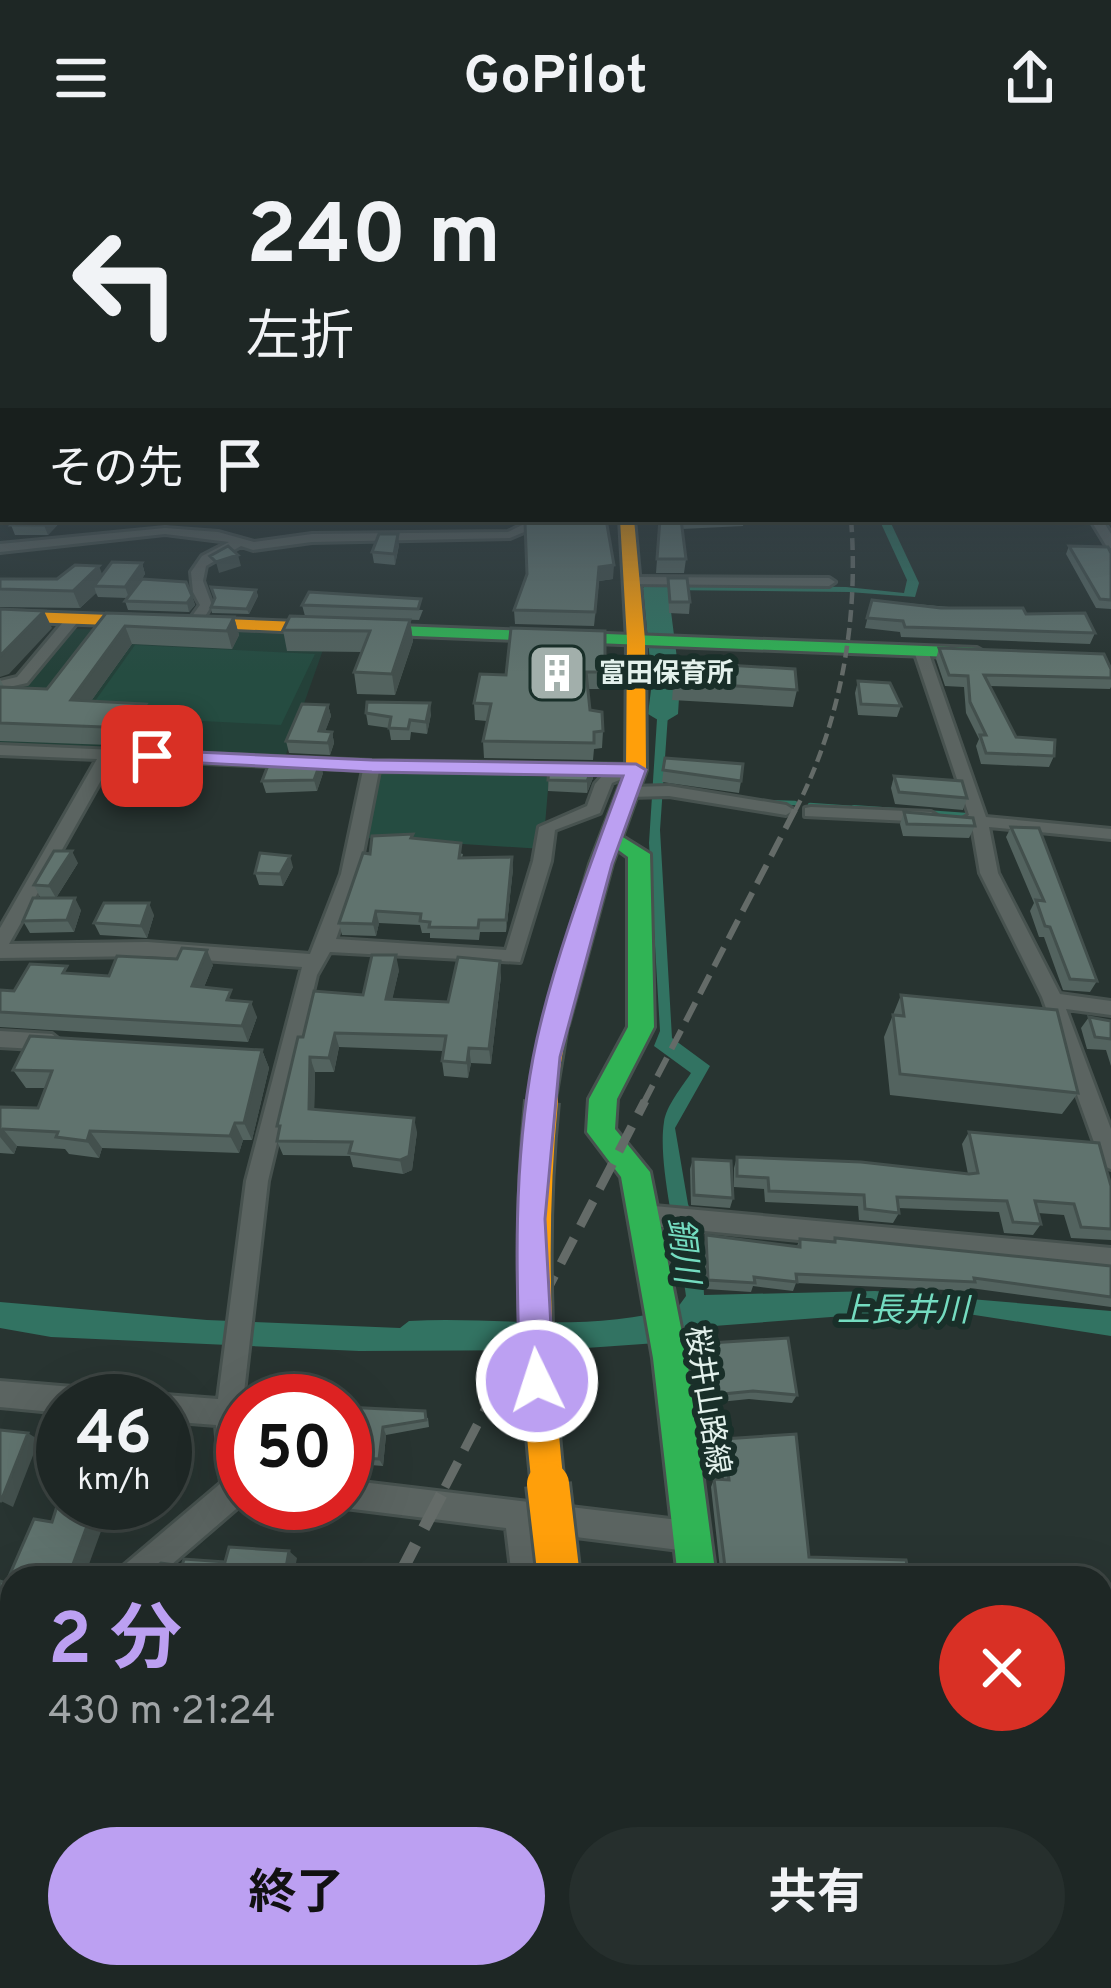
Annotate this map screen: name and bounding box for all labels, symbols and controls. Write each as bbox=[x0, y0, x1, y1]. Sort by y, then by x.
text: GoPilot bbox=[463, 44, 648, 113]
icon: menu bbox=[48, 45, 114, 111]
icon: share bbox=[997, 45, 1063, 111]
text: 240 m bbox=[246, 187, 501, 293]
icon: left bbox=[48, 204, 204, 360]
text: 左折 bbox=[246, 306, 354, 375]
icon: arrive bbox=[207, 432, 273, 498]
text: その先 bbox=[48, 443, 183, 500]
building icon: 富田保育所 bbox=[526, 642, 588, 704]
place label: 富田保育所 bbox=[599, 658, 734, 692]
pin bbox=[101, 705, 203, 807]
icon: arrive bbox=[119, 723, 185, 789]
water label: 銅川 bbox=[656, 1215, 706, 1289]
water label: 上長井川 bbox=[837, 1292, 972, 1334]
position arrow bbox=[474, 1318, 600, 1444]
street label: 桜井山路線 bbox=[676, 1323, 736, 1477]
speed limit sign: 50 bbox=[216, 1374, 372, 1530]
text: 46 bbox=[76, 1399, 152, 1475]
text: km/h bbox=[78, 1463, 150, 1500]
text: 2 分 bbox=[48, 1598, 182, 1690]
button: close bbox=[939, 1605, 1065, 1731]
text: 430 m · 21:24 bbox=[48, 1689, 276, 1738]
button: 終了 bbox=[48, 1827, 545, 1965]
button: 共有 bbox=[569, 1827, 1065, 1965]

